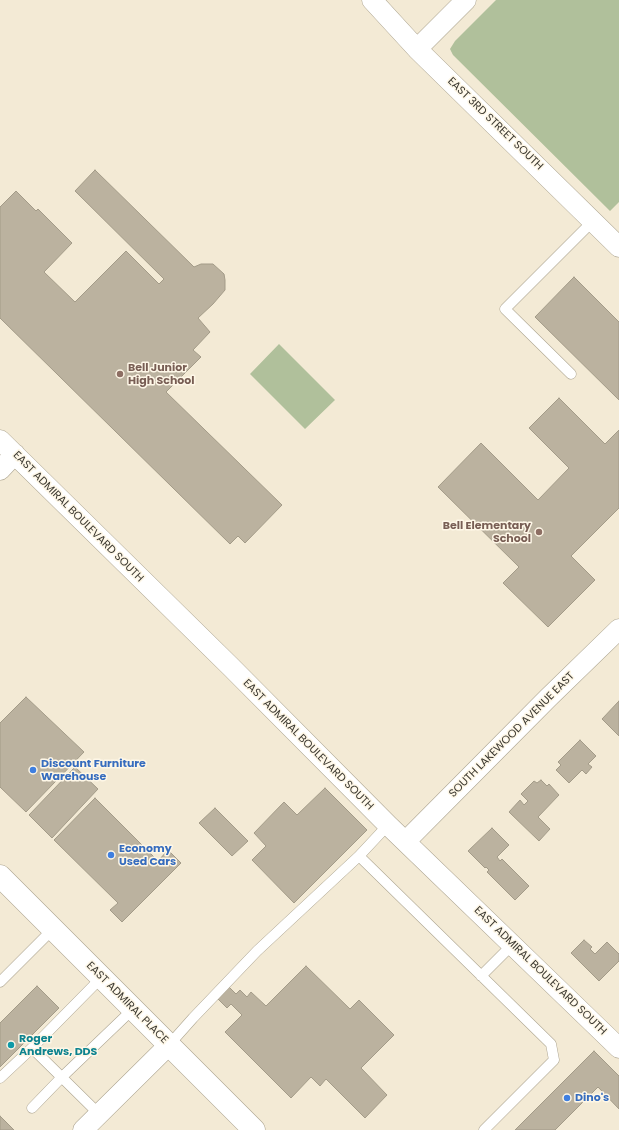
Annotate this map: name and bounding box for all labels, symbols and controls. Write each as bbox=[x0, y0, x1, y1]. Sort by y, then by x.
street label: EAST 3RD STREET SOUTH bbox=[445, 75, 545, 173]
place label: Bell Junior High School bbox=[128, 361, 195, 387]
marker: Bell Junior High School bbox=[115, 369, 125, 379]
street label: EAST ADMIRAL BOULEVARD SOUTH bbox=[10, 449, 146, 585]
place label: Bell Elementary School bbox=[443, 519, 531, 545]
marker: Bell Elementary School bbox=[534, 527, 544, 537]
street label: SOUTH LAKEWOOD AVENUE EAST bbox=[447, 670, 577, 800]
street label: EAST ADMIRAL BOULEVARD SOUTH bbox=[240, 677, 376, 813]
place label: Discount Furniture Warehouse bbox=[41, 757, 146, 783]
marker: Discount Furniture Warehouse bbox=[28, 765, 38, 775]
place label: Economy Used Cars bbox=[119, 842, 176, 868]
marker: Economy Used Cars bbox=[106, 850, 116, 860]
street label: EAST ADMIRAL BOULEVARD SOUTH bbox=[471, 904, 609, 1038]
street label: EAST ADMIRAL PLACE bbox=[83, 959, 171, 1047]
place label: Roger Andrews, DDS bbox=[19, 1032, 97, 1058]
marker: Roger Andrews, DDS bbox=[6, 1040, 16, 1050]
place label: Dino's bbox=[575, 1091, 609, 1105]
marker: Dino's bbox=[562, 1093, 572, 1103]

